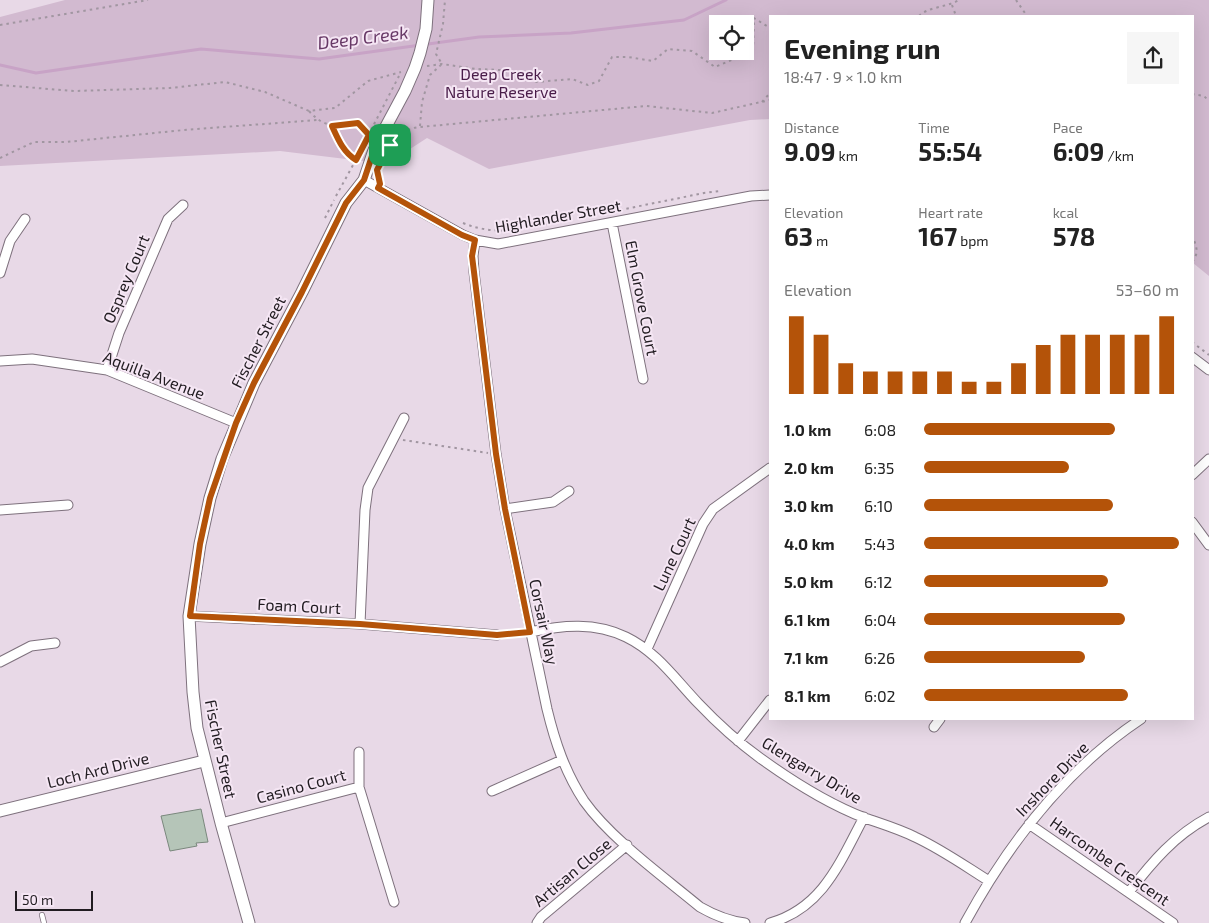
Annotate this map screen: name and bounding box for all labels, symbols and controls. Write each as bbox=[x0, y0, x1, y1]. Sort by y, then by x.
map controls bbox=[709, 15, 754, 60]
button: locate bbox=[709, 15, 754, 60]
water label: Deep Creek bbox=[316, 21, 410, 54]
text: Evening run bbox=[784, 31, 941, 65]
button: share bbox=[1127, 32, 1179, 84]
park label: Deep Creek Nature Reserve bbox=[445, 64, 557, 101]
text: 18:47 · 9 × 1.0 km bbox=[784, 67, 902, 86]
text: Distance bbox=[784, 119, 839, 136]
text: Time bbox=[918, 119, 950, 136]
text: Pace bbox=[1053, 119, 1083, 136]
pin bbox=[369, 124, 411, 166]
icon: arrive bbox=[376, 131, 404, 159]
text: 9.09 bbox=[784, 136, 835, 166]
text: 55:54 bbox=[918, 136, 982, 166]
text: 6:09 bbox=[1053, 136, 1104, 166]
text: km bbox=[835, 147, 858, 164]
text: /km bbox=[1104, 147, 1134, 164]
street label: Highlander Street bbox=[493, 195, 622, 236]
text: Elevation bbox=[784, 204, 843, 221]
text: Heart rate bbox=[918, 204, 983, 221]
text: kcal bbox=[1053, 204, 1078, 221]
text: 63 bbox=[784, 221, 813, 251]
text: 167 bbox=[918, 221, 957, 251]
text: 578 bbox=[1053, 221, 1095, 251]
street label: Osprey Court bbox=[98, 232, 153, 326]
text: m bbox=[813, 232, 828, 249]
text: bpm bbox=[957, 232, 989, 249]
street label: Elm Grove Court bbox=[622, 239, 663, 357]
text: Elevation bbox=[784, 280, 852, 299]
text: 53–60 m bbox=[1116, 280, 1179, 299]
street label: Fischer Street bbox=[226, 293, 289, 391]
street label: Aquilla Avenue bbox=[101, 346, 208, 403]
text: 1.0 km bbox=[784, 420, 831, 439]
text: 6:08 bbox=[864, 420, 896, 439]
text: 2.0 km bbox=[784, 458, 834, 477]
text: 6:35 bbox=[864, 458, 894, 477]
text: 3.0 km bbox=[784, 496, 834, 515]
text: 6:10 bbox=[864, 496, 893, 515]
street label: Lune Court bbox=[648, 514, 699, 593]
text: 4.0 km bbox=[784, 534, 835, 553]
text: 5:43 bbox=[864, 534, 895, 553]
text: 5.0 km bbox=[784, 572, 833, 591]
text: 6:12 bbox=[864, 572, 892, 591]
street label: Corsair Way bbox=[526, 577, 563, 667]
street label: Foam Court bbox=[257, 594, 341, 617]
text: 6.1 km bbox=[784, 610, 830, 629]
text: 6:04 bbox=[864, 610, 896, 629]
text: 7.1 km bbox=[784, 648, 828, 667]
text: 6:26 bbox=[864, 648, 895, 667]
text: 8.1 km bbox=[784, 686, 831, 705]
text: 6:02 bbox=[864, 686, 896, 705]
street label: Fischer Street bbox=[202, 698, 241, 800]
street label: Glengarry Drive bbox=[759, 732, 866, 807]
street label: Inshore Drive bbox=[1011, 737, 1092, 820]
street label: Loch Ard Drive bbox=[45, 748, 151, 791]
street label: Casino Court bbox=[254, 764, 348, 807]
street label: Harcombe Crescent bbox=[1047, 812, 1174, 909]
street label: Artisan Close bbox=[529, 834, 615, 910]
scale bar bbox=[15, 888, 92, 911]
text: 50 m bbox=[22, 891, 53, 908]

